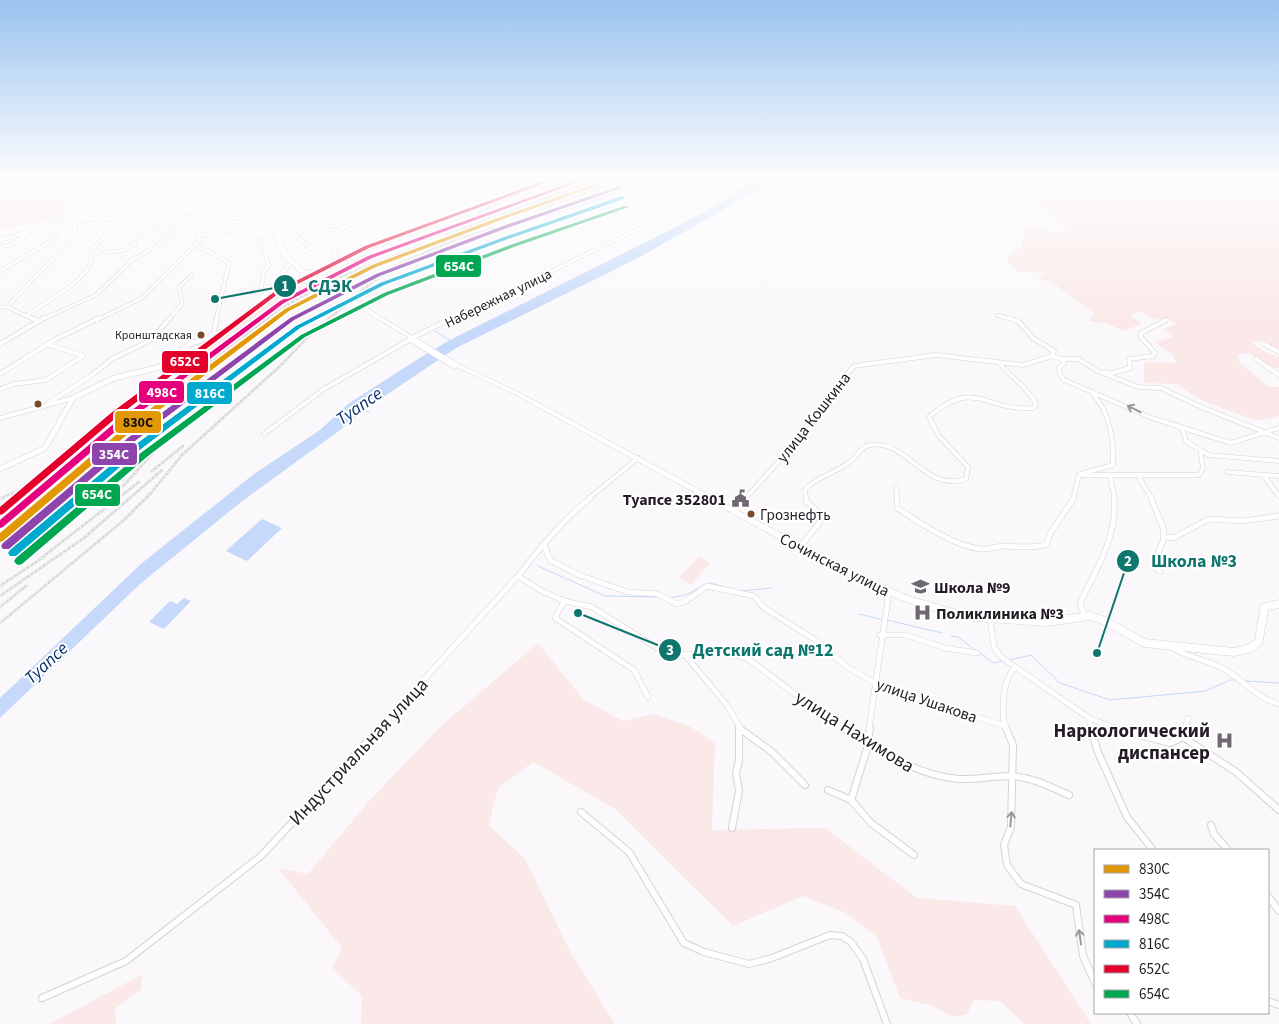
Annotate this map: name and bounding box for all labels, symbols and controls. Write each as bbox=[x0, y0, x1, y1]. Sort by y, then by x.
line badge: 654С bbox=[435, 254, 482, 278]
text: 654С bbox=[444, 257, 474, 277]
street label: Набережная улица bbox=[442, 264, 555, 333]
callout: СДЭК bbox=[273, 270, 362, 303]
text: СДЭК bbox=[308, 274, 353, 299]
text: 1 bbox=[281, 276, 289, 297]
place label: Кронштадская bbox=[115, 327, 192, 344]
marker: Кронштадская bbox=[196, 330, 206, 340]
line badge: 652С bbox=[161, 350, 209, 374]
text: 652С bbox=[170, 352, 200, 372]
street label: улица Кошкина bbox=[772, 368, 856, 467]
line badge: 498С bbox=[138, 380, 185, 404]
line badge: 816С bbox=[186, 381, 233, 405]
water label: Туапсе bbox=[331, 381, 388, 432]
text: 498С bbox=[147, 383, 177, 403]
text: 816С bbox=[195, 384, 225, 404]
unlabelled marker bbox=[33, 399, 43, 409]
one-way arrow bbox=[1127, 404, 1142, 413]
line badge: 830С bbox=[114, 410, 162, 434]
text: 830С bbox=[123, 413, 153, 433]
line badge: 354С bbox=[91, 442, 138, 466]
text: 354С bbox=[99, 445, 129, 465]
line badge: 654С bbox=[74, 483, 121, 507]
text: 654С bbox=[82, 485, 112, 505]
place label: Туапсе 352801 bbox=[623, 489, 726, 511]
public building icon: Туапсе 352801 bbox=[730, 489, 750, 509]
place label: Грознефть bbox=[760, 505, 831, 526]
marker: Грознефть bbox=[746, 509, 756, 519]
street label: Сочинская улица bbox=[776, 528, 893, 602]
callout: Школа №3 bbox=[1115, 544, 1247, 577]
text: Школа №3 bbox=[1151, 549, 1237, 574]
text: 2 bbox=[1124, 551, 1132, 572]
school or university icon: Школа №9 bbox=[910, 577, 930, 597]
place label: Школа №9 bbox=[934, 577, 1011, 599]
hospital icon: Поликлиника №3 bbox=[912, 603, 932, 623]
place label: Поликлиника №3 bbox=[936, 603, 1064, 625]
callout: Детский сад №12 bbox=[657, 634, 844, 667]
water label: Туапсе bbox=[19, 636, 74, 690]
text: Детский сад №12 bbox=[692, 638, 834, 663]
text: 3 bbox=[666, 640, 674, 661]
street label: Индустриальная улица bbox=[283, 672, 435, 832]
street label: улица Ушакова bbox=[873, 673, 980, 729]
street label: улица Нахимова bbox=[789, 685, 919, 780]
place label: Наркологический диспансер bbox=[1053, 718, 1210, 767]
hospital icon: Наркологический диспансер bbox=[1214, 731, 1234, 751]
one-way arrow bbox=[1006, 811, 1016, 827]
legend bbox=[1094, 849, 1269, 1014]
text: 830С bbox=[1139, 859, 1170, 880]
text: 354С bbox=[1139, 884, 1170, 905]
text: 498С bbox=[1139, 909, 1170, 930]
one-way arrow bbox=[1075, 929, 1085, 945]
text: 816С bbox=[1139, 934, 1170, 955]
text: 652С bbox=[1139, 959, 1170, 980]
text: 654С bbox=[1139, 984, 1170, 1005]

